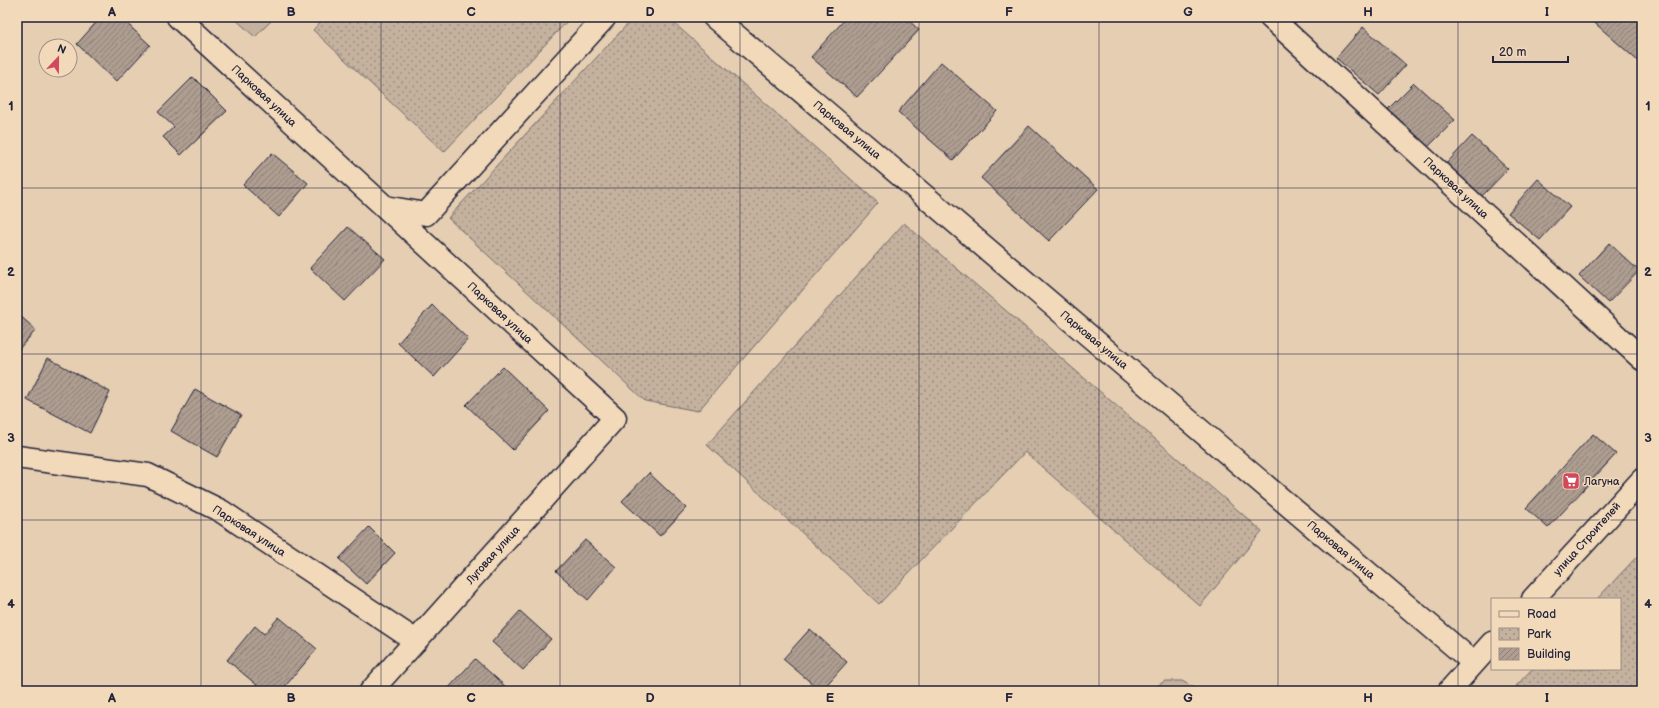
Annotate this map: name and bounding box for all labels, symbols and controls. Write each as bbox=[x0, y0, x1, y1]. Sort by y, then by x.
text: A bbox=[107, 4, 116, 20]
text: B bbox=[286, 4, 296, 20]
text: C bbox=[466, 4, 476, 20]
text: D bbox=[645, 4, 655, 20]
text: E bbox=[826, 4, 835, 20]
text: F bbox=[1005, 4, 1013, 20]
text: G bbox=[1183, 4, 1193, 20]
text: H bbox=[1363, 4, 1373, 20]
text: I bbox=[1545, 4, 1549, 20]
north arrow bbox=[38, 38, 78, 78]
scale bar bbox=[1493, 38, 1568, 64]
text: N bbox=[55, 42, 68, 57]
text: 20 m bbox=[1499, 45, 1526, 60]
street label: Парковая улица bbox=[229, 63, 300, 130]
text: 1 bbox=[8, 98, 14, 114]
street label: Парковая улица bbox=[811, 98, 884, 162]
text: 1 bbox=[1645, 98, 1651, 114]
street label: Парковая улица bbox=[1421, 155, 1492, 222]
text: 2 bbox=[7, 264, 15, 280]
text: 2 bbox=[1644, 264, 1652, 280]
street label: Парковая улица bbox=[465, 280, 536, 347]
street label: Парковая улица bbox=[1058, 308, 1131, 372]
text: 3 bbox=[7, 430, 15, 446]
text: 3 bbox=[1644, 430, 1652, 446]
supermarket icon: Лагуна bbox=[1561, 471, 1581, 491]
place label: Лагуна bbox=[1583, 475, 1620, 488]
street label: улица Строителей bbox=[1551, 500, 1623, 578]
street label: Парковая улица bbox=[210, 503, 288, 560]
street label: Парковая улица bbox=[1305, 518, 1378, 582]
street label: Луговая улица bbox=[463, 523, 523, 587]
text: 4 bbox=[7, 596, 15, 612]
text: 4 bbox=[1644, 596, 1652, 612]
legend bbox=[1491, 598, 1621, 670]
text: Road bbox=[1527, 607, 1556, 622]
text: Park bbox=[1527, 627, 1551, 642]
text: Building bbox=[1527, 647, 1571, 662]
text: A bbox=[107, 690, 116, 706]
text: B bbox=[286, 690, 296, 706]
text: C bbox=[466, 690, 476, 706]
text: D bbox=[645, 690, 655, 706]
text: E bbox=[826, 690, 835, 706]
text: F bbox=[1005, 690, 1013, 706]
text: G bbox=[1183, 690, 1193, 706]
text: H bbox=[1363, 690, 1373, 706]
text: I bbox=[1545, 690, 1549, 706]

